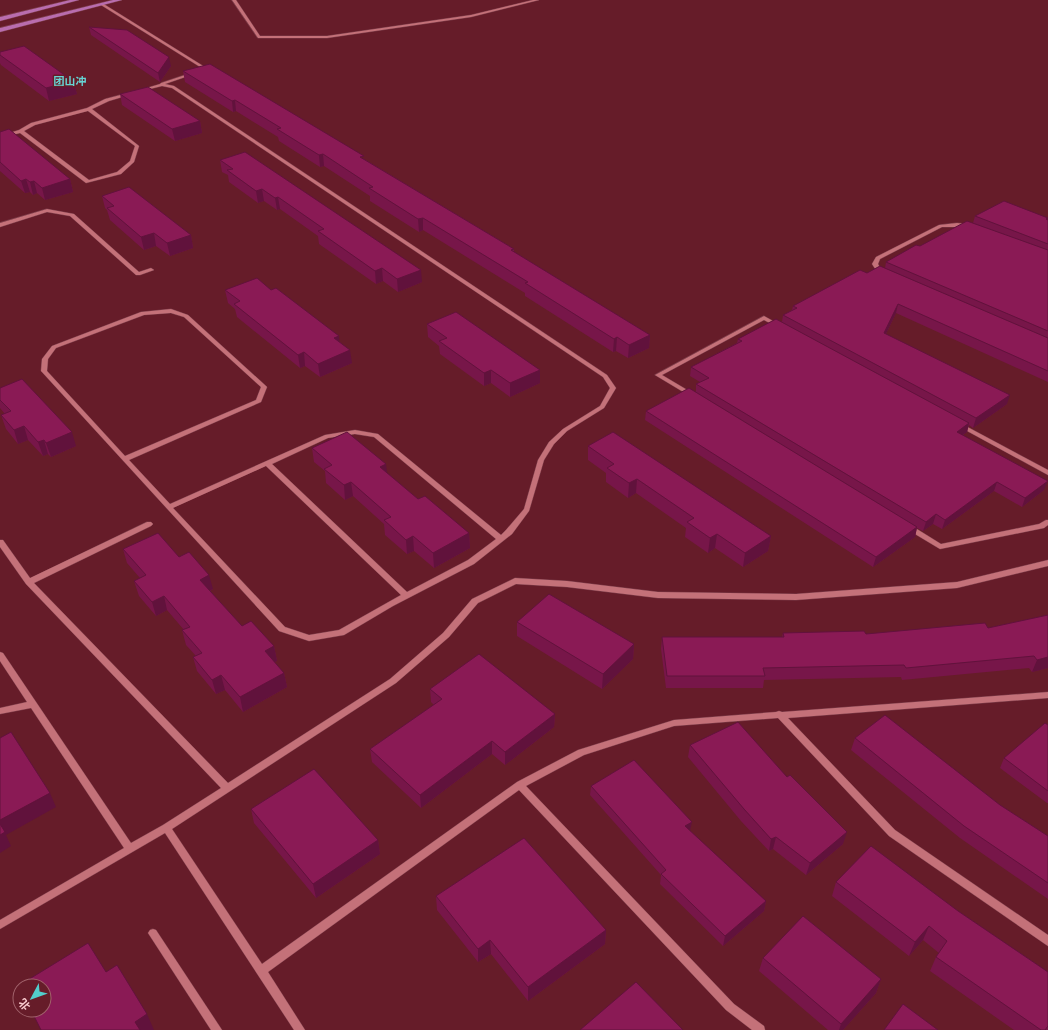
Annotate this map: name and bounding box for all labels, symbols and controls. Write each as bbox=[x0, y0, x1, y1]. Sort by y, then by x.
district label: 团山冲 bbox=[54, 75, 87, 87]
north arrow bbox=[12, 978, 52, 1018]
text: 北 bbox=[16, 996, 33, 1013]

